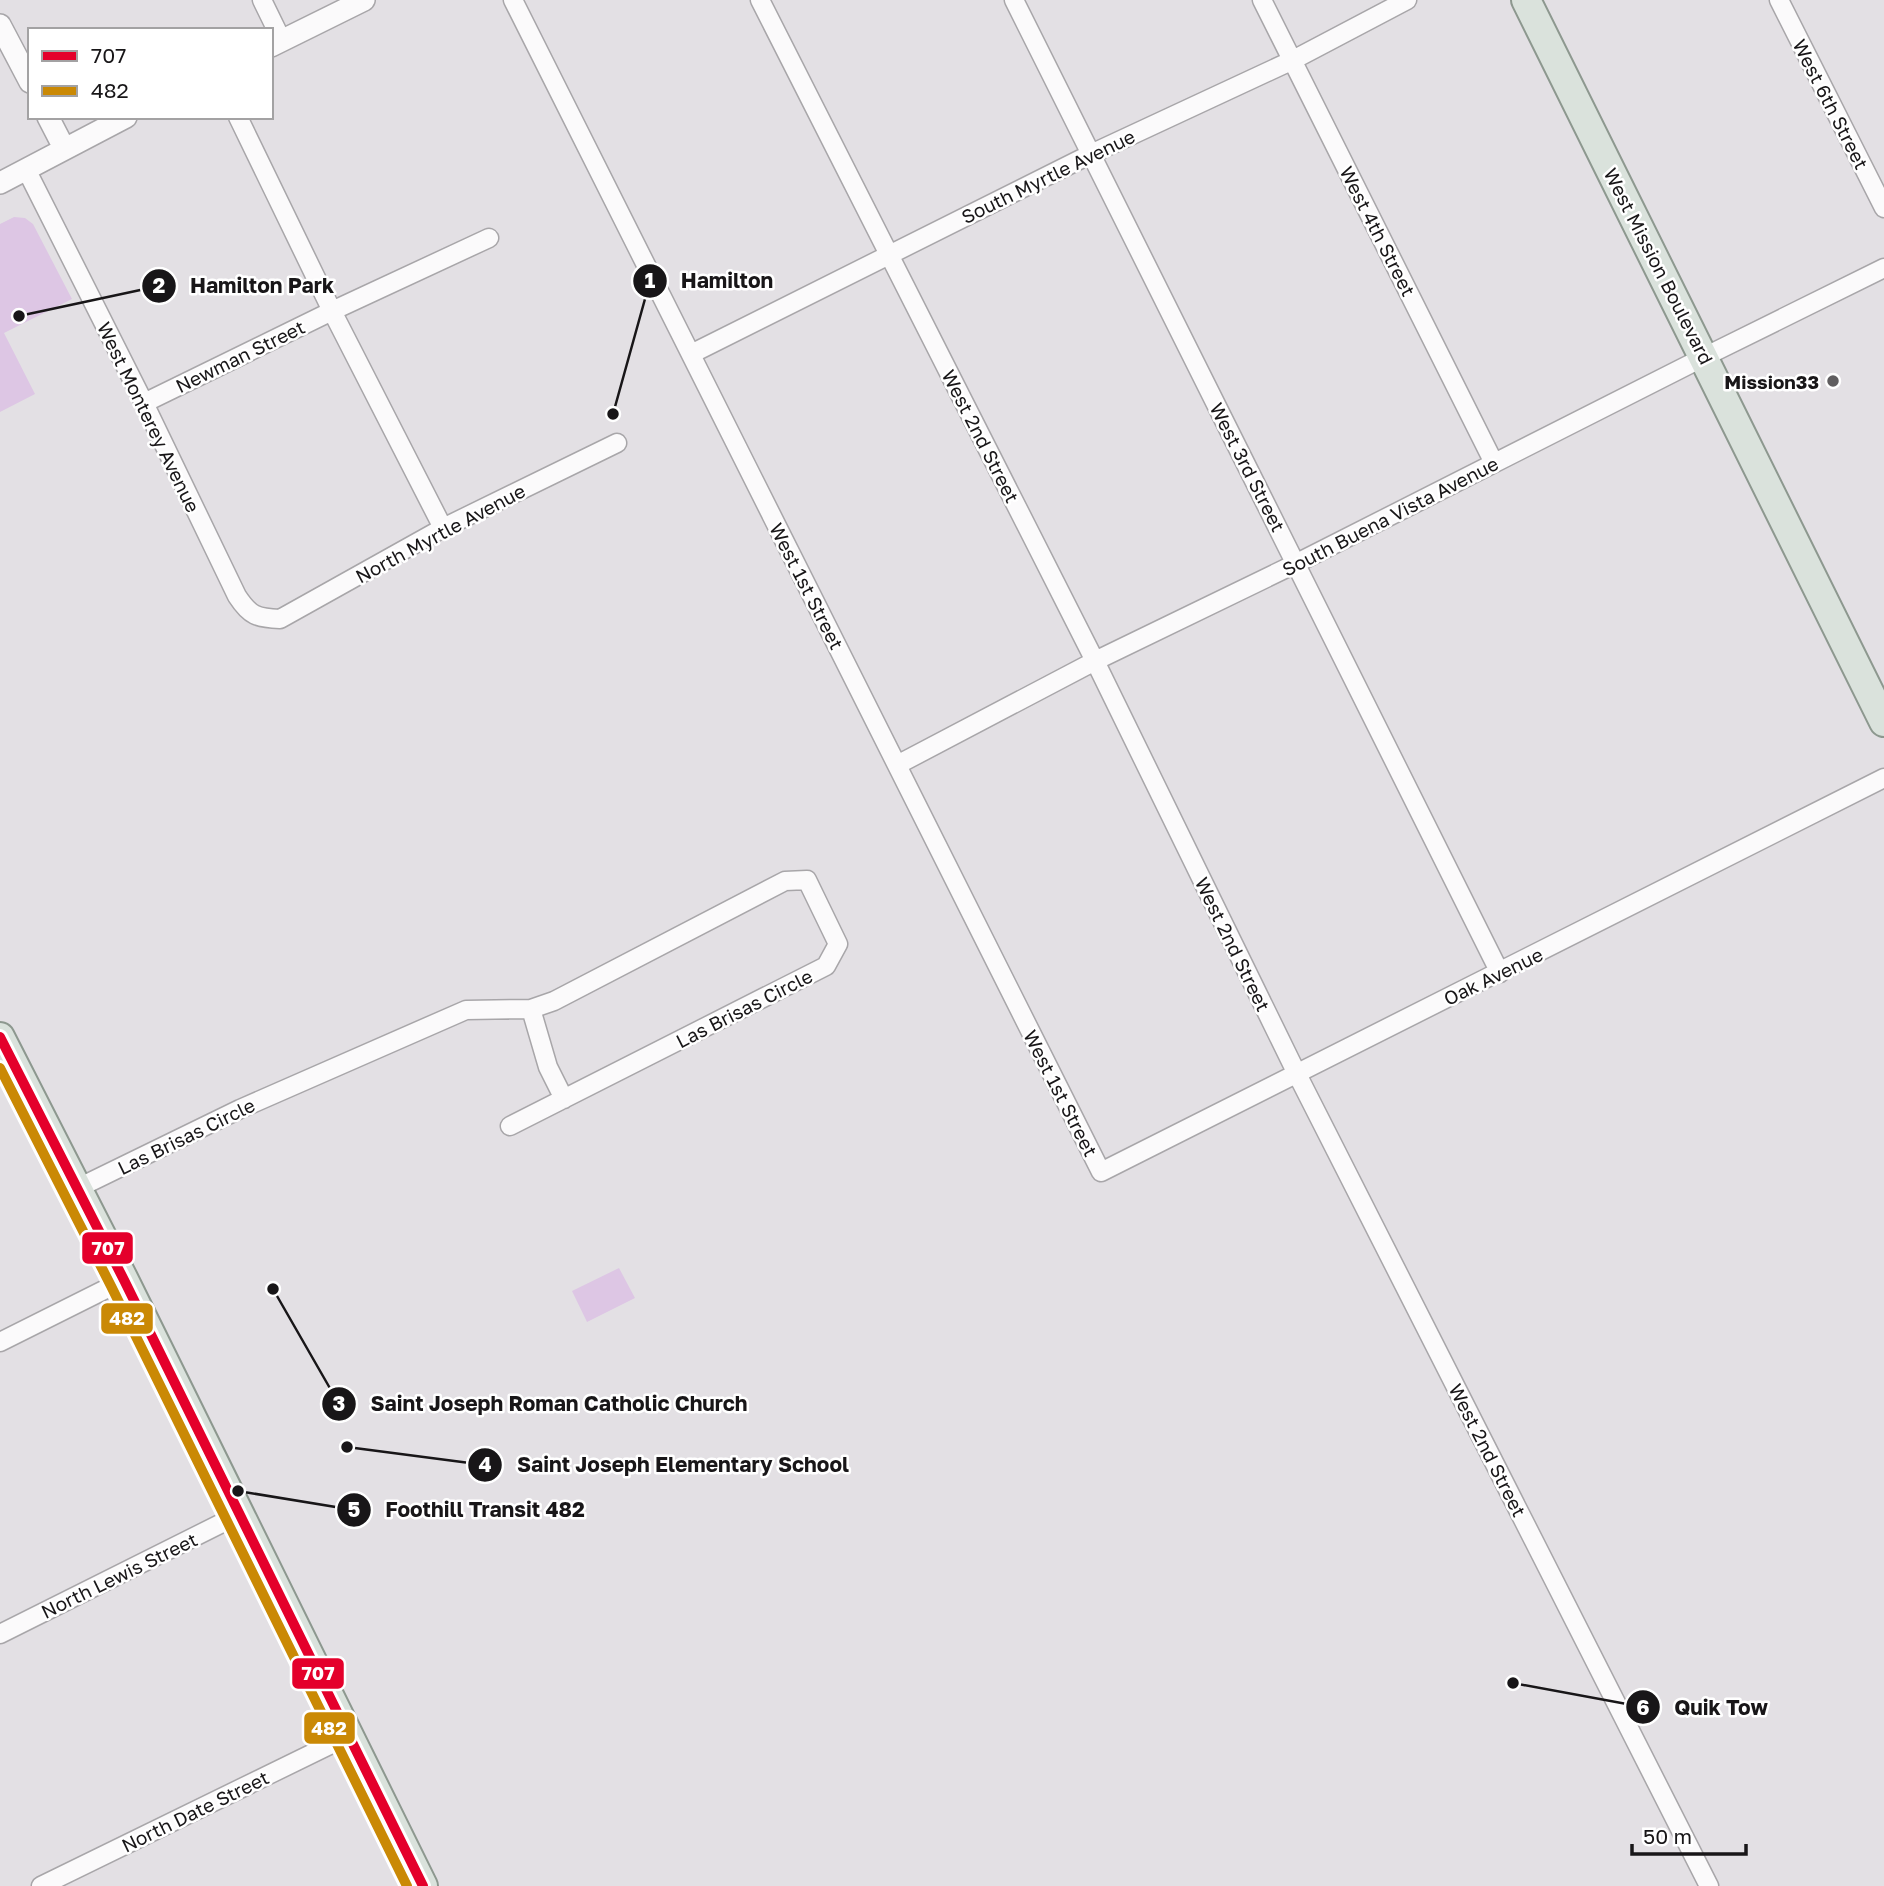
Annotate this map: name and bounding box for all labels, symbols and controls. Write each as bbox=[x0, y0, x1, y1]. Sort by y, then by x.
legend bbox=[28, 28, 273, 119]
street label: West 6th Street bbox=[1788, 35, 1874, 173]
text: 707 bbox=[91, 42, 126, 68]
text: 482 bbox=[91, 77, 129, 103]
street label: South Myrtle Avenue bbox=[957, 124, 1139, 228]
street label: West 4th Street bbox=[1335, 162, 1421, 300]
street label: West Mission Boulevard bbox=[1599, 164, 1719, 368]
callout: Hamilton bbox=[632, 260, 788, 302]
callout: Hamilton Park bbox=[141, 265, 348, 307]
text: 1 bbox=[645, 267, 656, 293]
text: Hamilton bbox=[681, 267, 773, 293]
text: 2 bbox=[153, 272, 166, 298]
text: Hamilton Park bbox=[190, 272, 334, 298]
street label: Newman Street bbox=[172, 315, 308, 397]
street label: West Monterey Avenue bbox=[93, 318, 205, 516]
street label: West 2nd Street bbox=[938, 366, 1024, 506]
place label: Mission33 bbox=[1724, 370, 1819, 393]
marker: Mission33 bbox=[1825, 373, 1841, 389]
street label: West 3rd Street bbox=[1206, 399, 1290, 535]
street label: South Buena Vista Avenue bbox=[1278, 451, 1502, 581]
street label: North Myrtle Avenue bbox=[351, 479, 529, 587]
street label: West 1st Street bbox=[765, 519, 849, 653]
street label: West 2nd Street bbox=[1191, 873, 1275, 1015]
street label: Oak Avenue bbox=[1440, 942, 1546, 1010]
street label: Las Brisas Circle bbox=[672, 964, 816, 1052]
street label: West 1st Street bbox=[1019, 1026, 1103, 1160]
street label: Las Brisas Circle bbox=[114, 1093, 258, 1179]
line badge: 707 bbox=[81, 1231, 134, 1265]
text: 707 bbox=[91, 1236, 125, 1259]
line badge: 482 bbox=[100, 1302, 154, 1335]
text: 482 bbox=[109, 1306, 145, 1329]
street label: West 2nd Street bbox=[1445, 1380, 1531, 1520]
callout: Saint Joseph Roman Catholic Church bbox=[321, 1383, 761, 1425]
text: 3 bbox=[333, 1390, 345, 1416]
text: Saint Joseph Roman Catholic Church bbox=[370, 1390, 748, 1416]
callout: Saint Joseph Elementary School bbox=[468, 1444, 863, 1486]
text: 4 bbox=[478, 1451, 492, 1477]
text: Saint Joseph Elementary School bbox=[517, 1451, 849, 1477]
callout: Foothill Transit 482 bbox=[336, 1489, 599, 1531]
text: 5 bbox=[348, 1496, 361, 1522]
text: Foothill Transit 482 bbox=[385, 1496, 585, 1522]
street label: North Lewis Street bbox=[37, 1527, 201, 1623]
line badge: 707 bbox=[291, 1657, 345, 1690]
text: 707 bbox=[301, 1661, 335, 1684]
callout: Quik Tow bbox=[1625, 1686, 1782, 1728]
text: 6 bbox=[1636, 1694, 1650, 1720]
text: Quik Tow bbox=[1674, 1694, 1768, 1720]
line badge: 482 bbox=[303, 1711, 356, 1745]
text: 482 bbox=[311, 1716, 347, 1739]
street label: North Date Street bbox=[118, 1765, 272, 1857]
scale bar bbox=[1632, 1812, 1746, 1856]
text: 50 m bbox=[1643, 1823, 1692, 1849]

